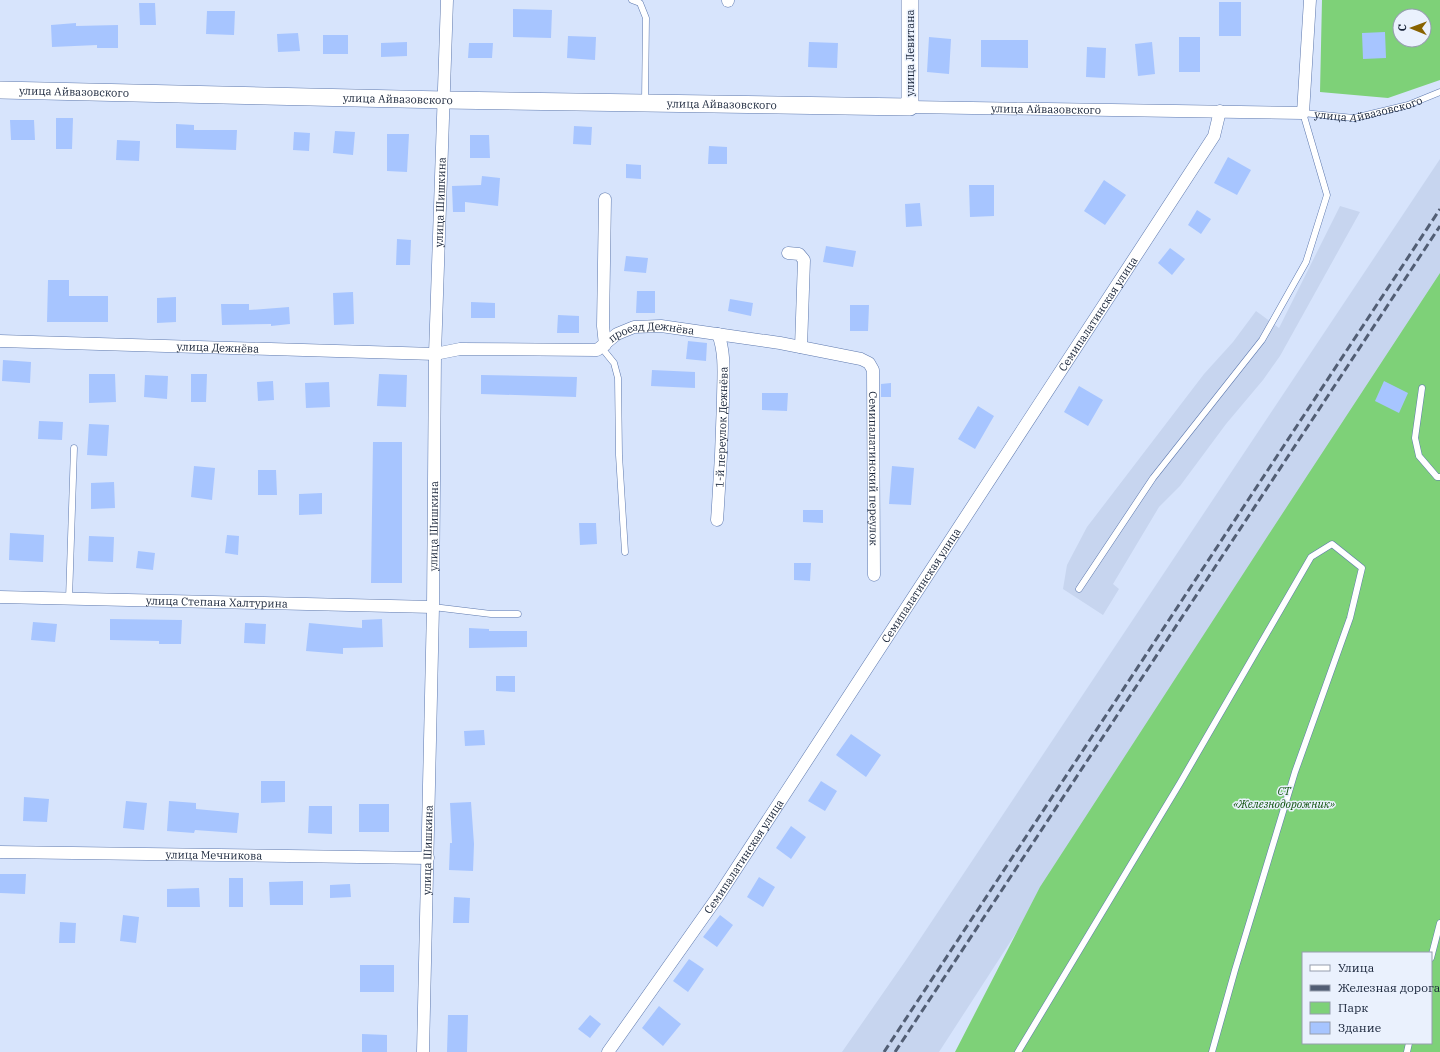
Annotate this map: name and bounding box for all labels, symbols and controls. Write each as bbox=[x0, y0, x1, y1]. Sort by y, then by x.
north arrow bbox=[1392, 8, 1432, 48]
street label: улица Левитана bbox=[903, 10, 917, 97]
text: С bbox=[1395, 24, 1409, 32]
street label: улица Айвазовского bbox=[19, 83, 129, 100]
street label: улица Айвазовского bbox=[343, 91, 453, 107]
street label: улица Айвазовского bbox=[1314, 93, 1424, 125]
street label: улица Айвазовского bbox=[667, 96, 777, 112]
street label: улица Айвазовского bbox=[991, 101, 1101, 117]
street label: улица Шишкина bbox=[432, 157, 449, 247]
street label: Семипалатинская улица bbox=[1055, 254, 1141, 374]
street label: проезд Дежнёва bbox=[605, 319, 695, 345]
street label: улица Дежнёва bbox=[176, 339, 259, 356]
street label: 1-й переулок Дежнёва bbox=[712, 366, 731, 488]
street label: Семипалатинский переулок bbox=[866, 391, 881, 546]
street label: улица Шишкина bbox=[426, 481, 441, 571]
street label: Семипалатинская улица bbox=[878, 525, 964, 645]
street label: улица Степана Халтурина bbox=[146, 593, 288, 611]
park label: СТ «Железнодорожник» bbox=[1233, 784, 1335, 811]
street label: Семипалатинская улица bbox=[701, 797, 787, 917]
street label: улица Шишкина bbox=[420, 805, 436, 895]
street label: улица Мечникова bbox=[166, 847, 262, 863]
legend bbox=[1302, 952, 1432, 1044]
text: Улица bbox=[1338, 960, 1375, 975]
text: Железная дорога bbox=[1338, 980, 1440, 995]
text: Парк bbox=[1338, 1000, 1368, 1015]
text: Здание bbox=[1338, 1020, 1381, 1035]

